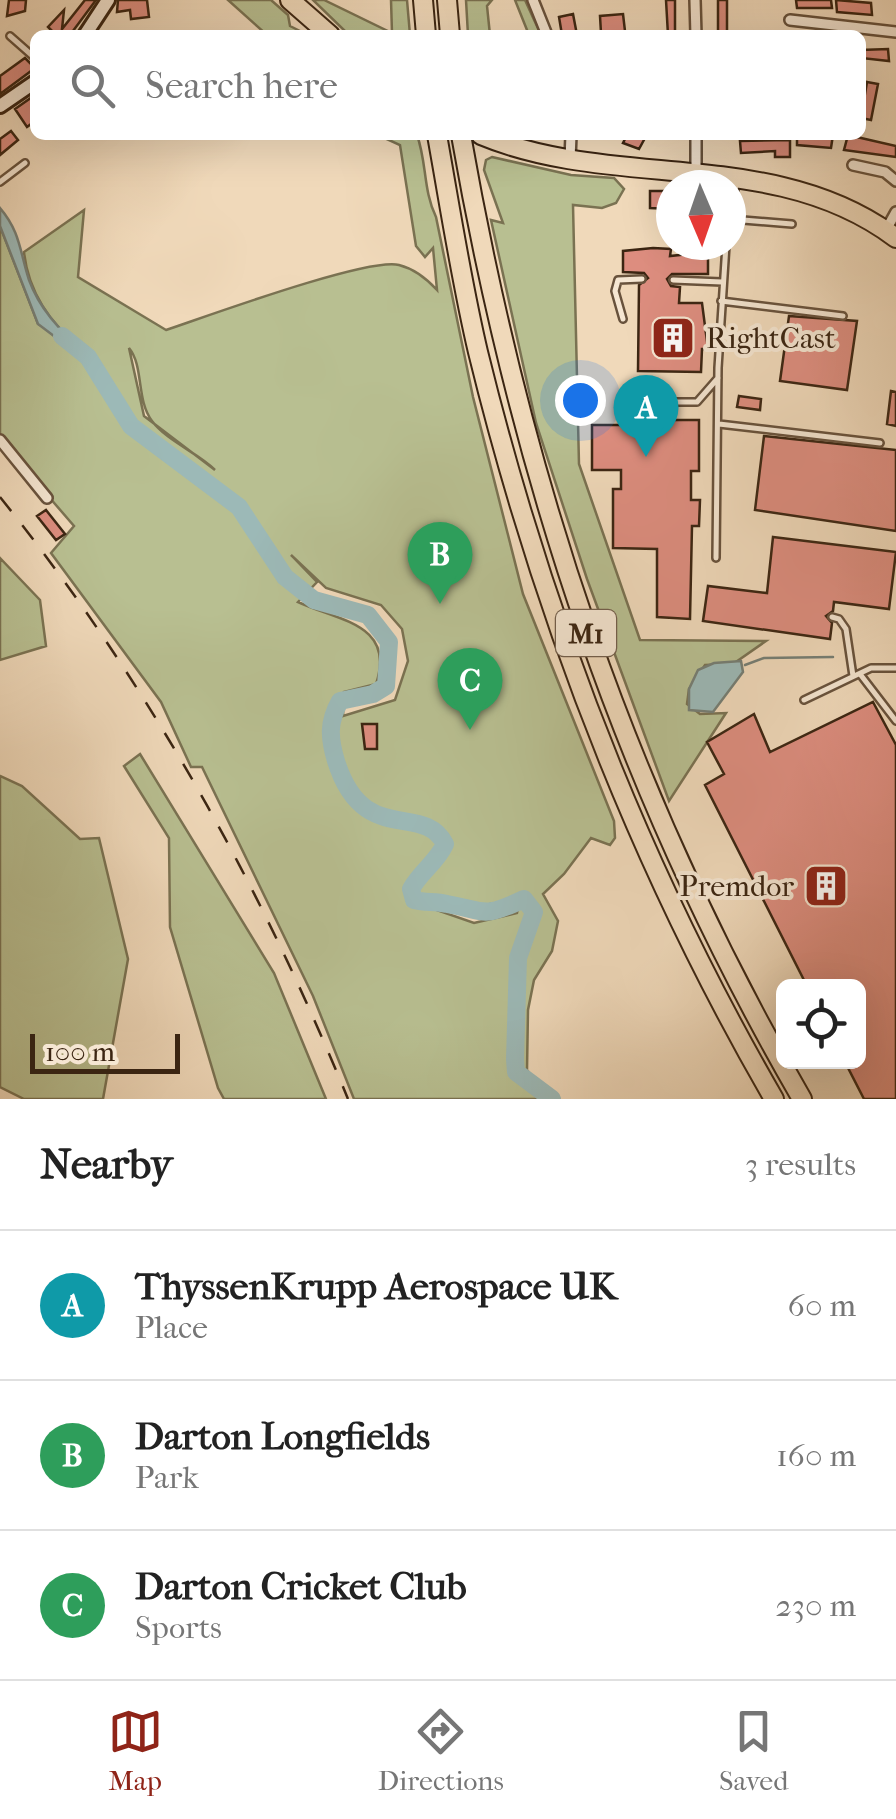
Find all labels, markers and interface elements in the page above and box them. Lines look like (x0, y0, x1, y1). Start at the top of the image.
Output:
search box (30, 30, 866, 140)
icon: search (65, 58, 120, 113)
text: Search here (145, 63, 338, 108)
north arrow (656, 170, 746, 260)
building icon: RightCast (650, 315, 696, 361)
place label: RightCast (706, 321, 836, 356)
pin: A (614, 374, 678, 457)
your location (555, 375, 606, 426)
pin: B (408, 522, 472, 604)
road number: M1 (556, 610, 616, 656)
pin: C (438, 648, 502, 730)
building icon: Premdor (803, 863, 849, 909)
place label: Premdor (680, 869, 794, 904)
map controls (776, 979, 866, 1069)
button: locate (776, 979, 866, 1069)
scale bar (30, 1029, 180, 1074)
text: 100 m (45, 1035, 115, 1068)
text: Nearby (40, 1140, 172, 1189)
text: 3 results (745, 1146, 856, 1183)
text: ThyssenKrupp Aerospace UK (135, 1264, 617, 1309)
text: A (62, 1287, 83, 1324)
text: 60 m (788, 1287, 856, 1324)
text: Place (135, 1309, 208, 1346)
text: Darton Longfields (135, 1414, 430, 1459)
text: B (62, 1437, 83, 1474)
text: 160 m (776, 1437, 856, 1474)
text: Park (135, 1459, 199, 1496)
text: Darton Cricket Club (135, 1564, 467, 1609)
text: C (62, 1587, 83, 1624)
text: 230 m (775, 1587, 856, 1624)
text: Sports (135, 1609, 222, 1646)
tab: Map (108, 1704, 163, 1797)
tab: Directions (378, 1704, 504, 1797)
tab: Saved (719, 1704, 788, 1797)

